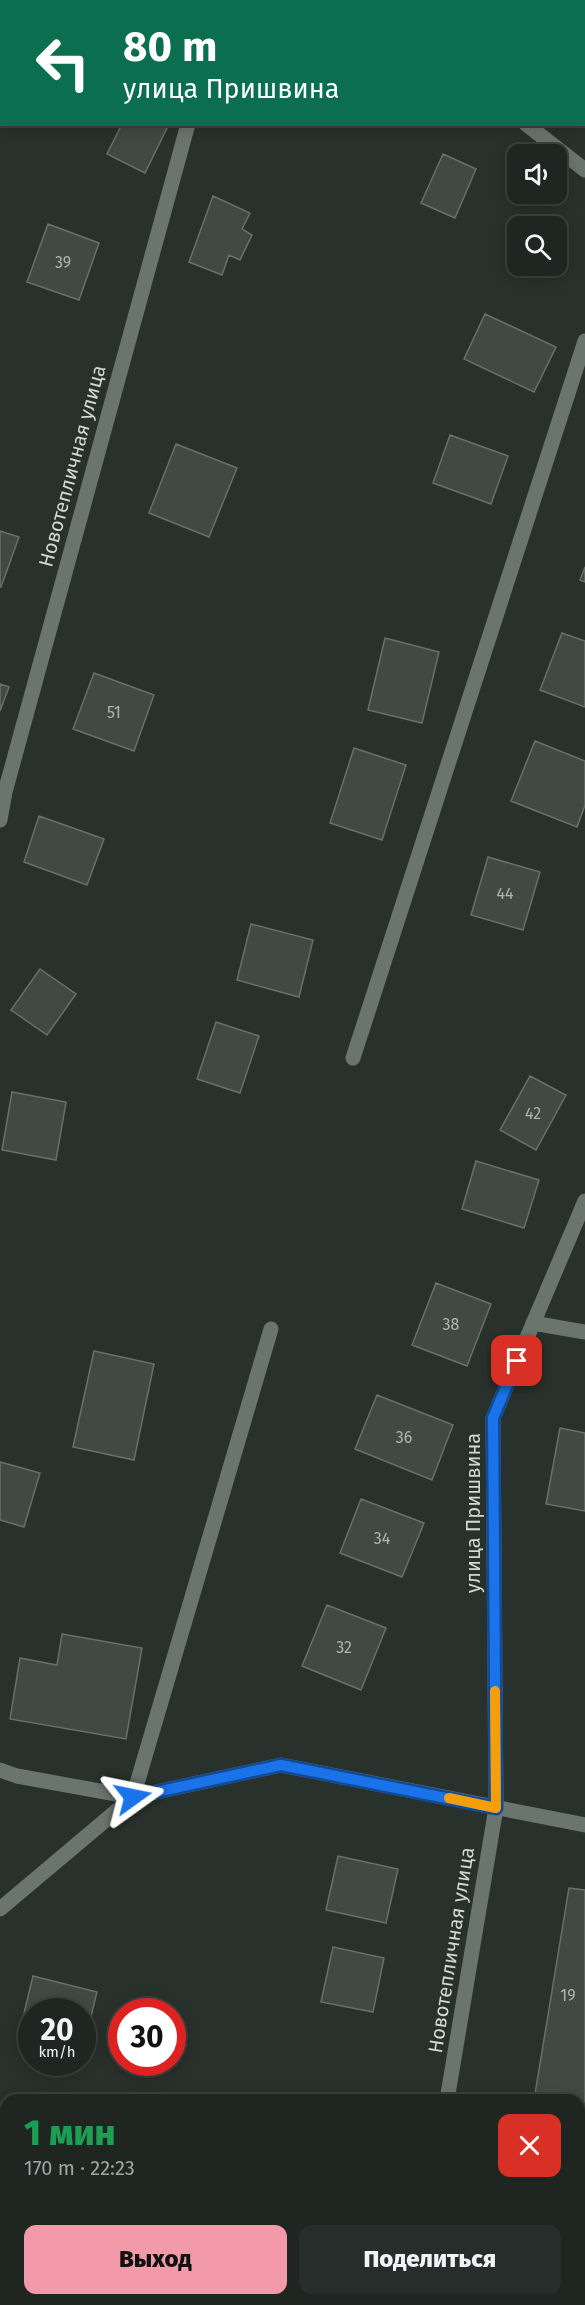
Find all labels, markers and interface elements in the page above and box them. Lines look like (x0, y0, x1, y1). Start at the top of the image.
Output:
text: 80 m (123, 22, 217, 72)
icon: left (24, 24, 102, 102)
text: улица Пришвина (123, 73, 339, 105)
map controls (507, 144, 567, 276)
button: sound (507, 144, 567, 204)
button: search (507, 216, 567, 276)
house number: 39 (55, 253, 71, 272)
street label: Новотепличная улица (33, 362, 111, 570)
house number: 51 (107, 703, 121, 722)
house number: 44 (496, 884, 514, 903)
house number: 42 (525, 1104, 541, 1123)
house number: 38 (443, 1315, 460, 1334)
pin (491, 1335, 542, 1386)
icon: arrive (500, 1344, 533, 1377)
house number: 36 (396, 1428, 412, 1447)
street label: улица Пришвина (461, 1433, 485, 1593)
house number: 34 (374, 1529, 391, 1548)
house number: 32 (336, 1638, 352, 1657)
position arrow (101, 1765, 165, 1829)
street label: Новотепличная улица (423, 1845, 479, 2055)
house number: 19 (560, 1986, 576, 2005)
speed limit sign: 30 (108, 1998, 186, 2076)
text: 20 (40, 2012, 74, 2048)
text: km/h (38, 2043, 76, 2061)
text: 1 мин (24, 2111, 116, 2155)
button: close (498, 2114, 561, 2177)
text: 170 m · 22:23 (24, 2156, 135, 2180)
button: Выход (24, 2225, 287, 2294)
button: Поделиться (299, 2225, 561, 2294)

